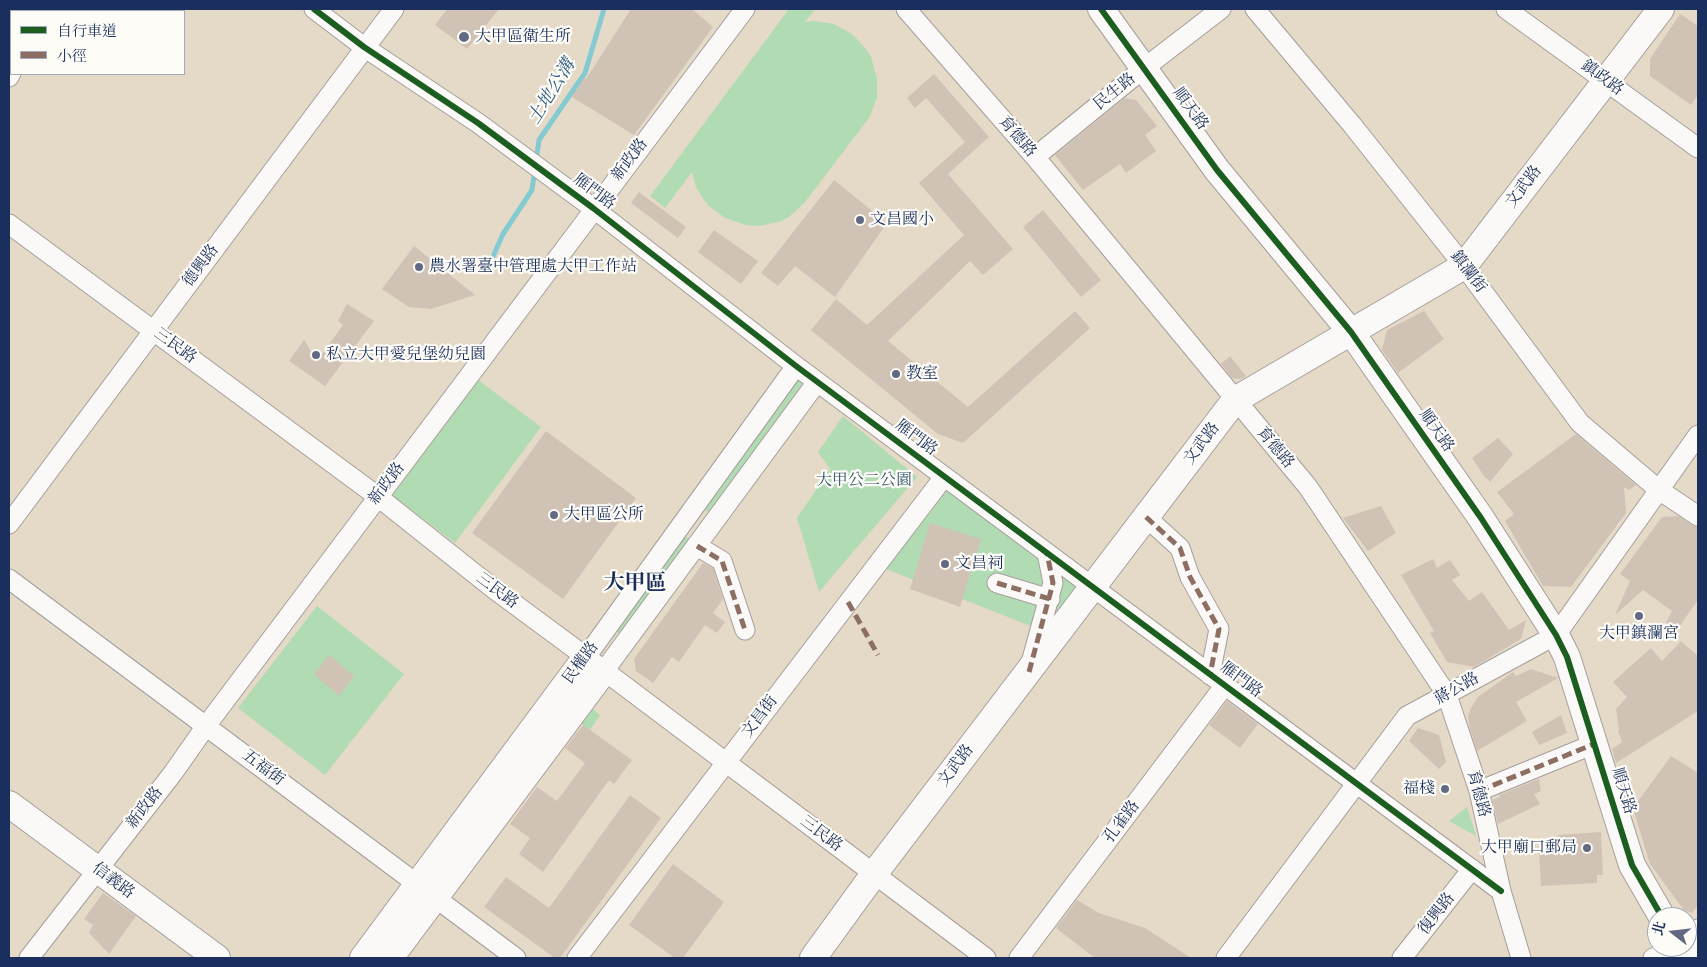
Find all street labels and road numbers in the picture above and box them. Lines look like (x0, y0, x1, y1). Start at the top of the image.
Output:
street label: 鎮政路 (1577, 56, 1627, 100)
street label: 民生路 (1090, 69, 1140, 115)
street label: 順天路 (1168, 84, 1212, 134)
street label: 育德路 (994, 113, 1040, 161)
street label: 新政路 (608, 135, 652, 185)
street label: 文武路 (1502, 162, 1546, 212)
street label: 雁門路 (569, 170, 619, 214)
street label: 德興路 (179, 241, 223, 291)
street label: 鎮瀾街 (1446, 247, 1490, 297)
street label: 三民路 (150, 324, 200, 368)
street label: 順天路 (1414, 406, 1458, 456)
street label: 雁門路 (891, 416, 941, 460)
street label: 文武路 (1180, 419, 1224, 469)
street label: 育德路 (1252, 423, 1298, 473)
street label: 新政路 (365, 459, 409, 509)
street label: 三民路 (472, 569, 522, 613)
street label: 民權路 (559, 638, 603, 688)
street label: 雁門路 (1216, 658, 1266, 702)
street label: 蔣公路 (1431, 669, 1483, 709)
street label: 文昌街 (738, 692, 782, 742)
street label: 文武路 (934, 741, 978, 791)
street label: 五福街 (238, 746, 288, 790)
street label: 順天路 (1607, 765, 1639, 817)
street label: 育德路 (1463, 768, 1493, 820)
street label: 新政路 (123, 783, 167, 833)
street label: 孔雀路 (1100, 797, 1144, 847)
street label: 三民路 (796, 812, 846, 856)
street label: 信義路 (88, 859, 138, 903)
street label: 復興路 (1415, 889, 1459, 939)

